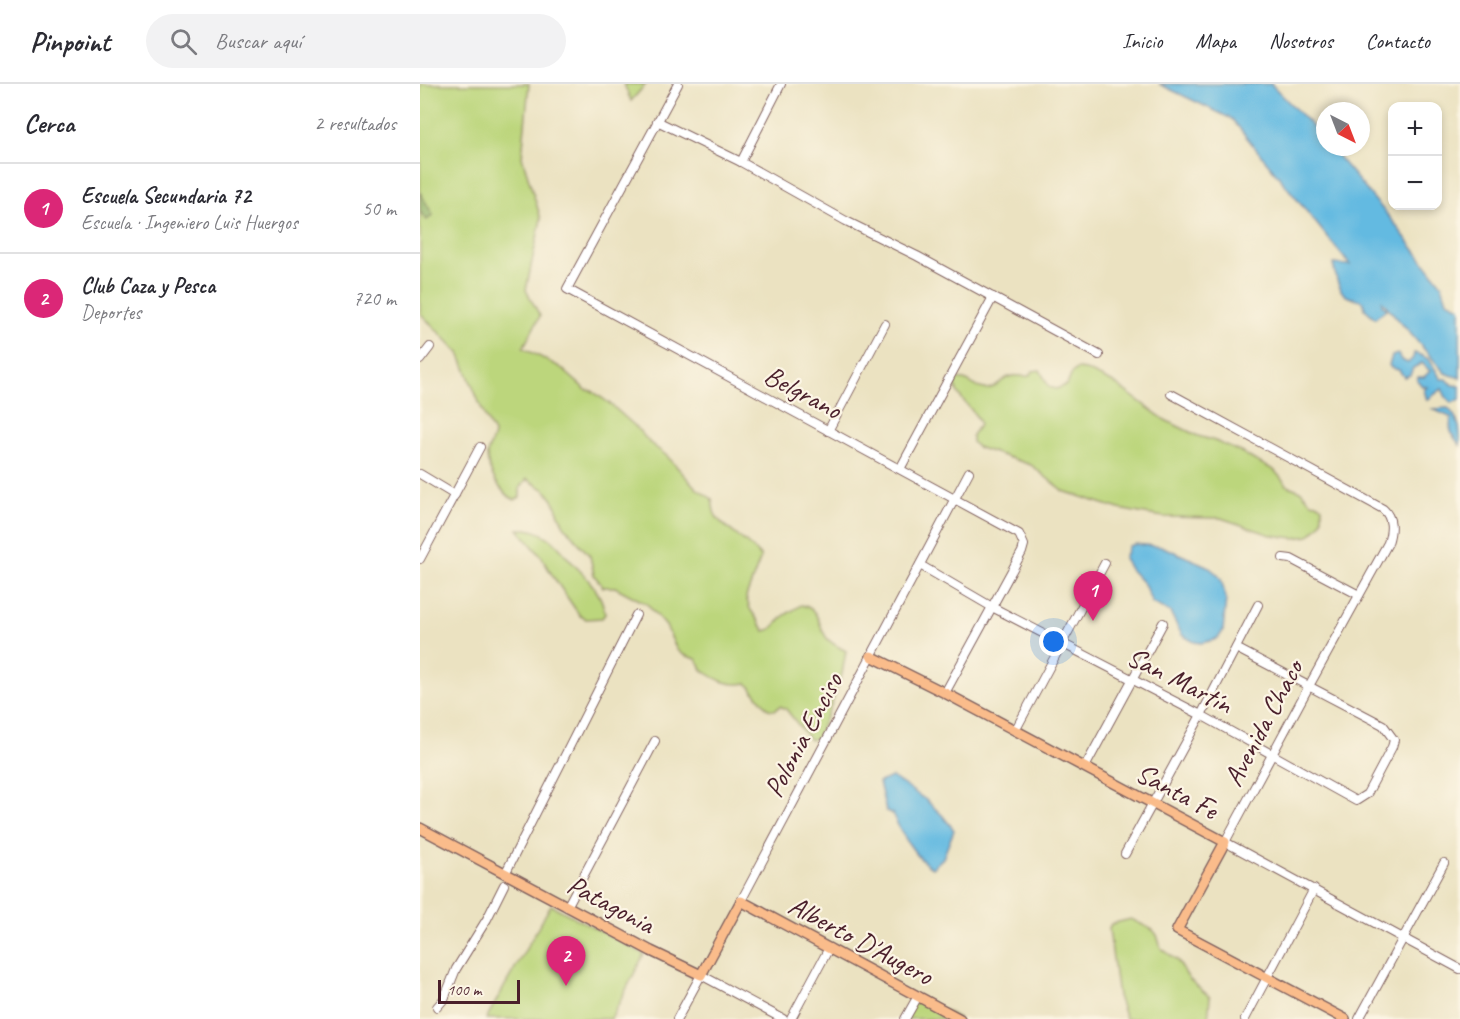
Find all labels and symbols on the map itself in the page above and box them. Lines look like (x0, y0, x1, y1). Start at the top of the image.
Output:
north arrow (1316, 102, 1370, 156)
street label: Belgrano (758, 357, 849, 428)
pin: 1 (1074, 572, 1112, 621)
your location (1039, 627, 1068, 656)
street label: San Martín (1121, 639, 1240, 722)
street label: Avenida Chaco (1215, 651, 1312, 792)
street label: Polonia Enciso (756, 665, 851, 803)
street label: Santa Fe (1130, 755, 1226, 828)
street label: Patagonia (562, 867, 662, 942)
street label: Alberto D'Augero (783, 887, 941, 994)
pin: 2 (546, 936, 586, 986)
scale bar (438, 977, 520, 1004)

